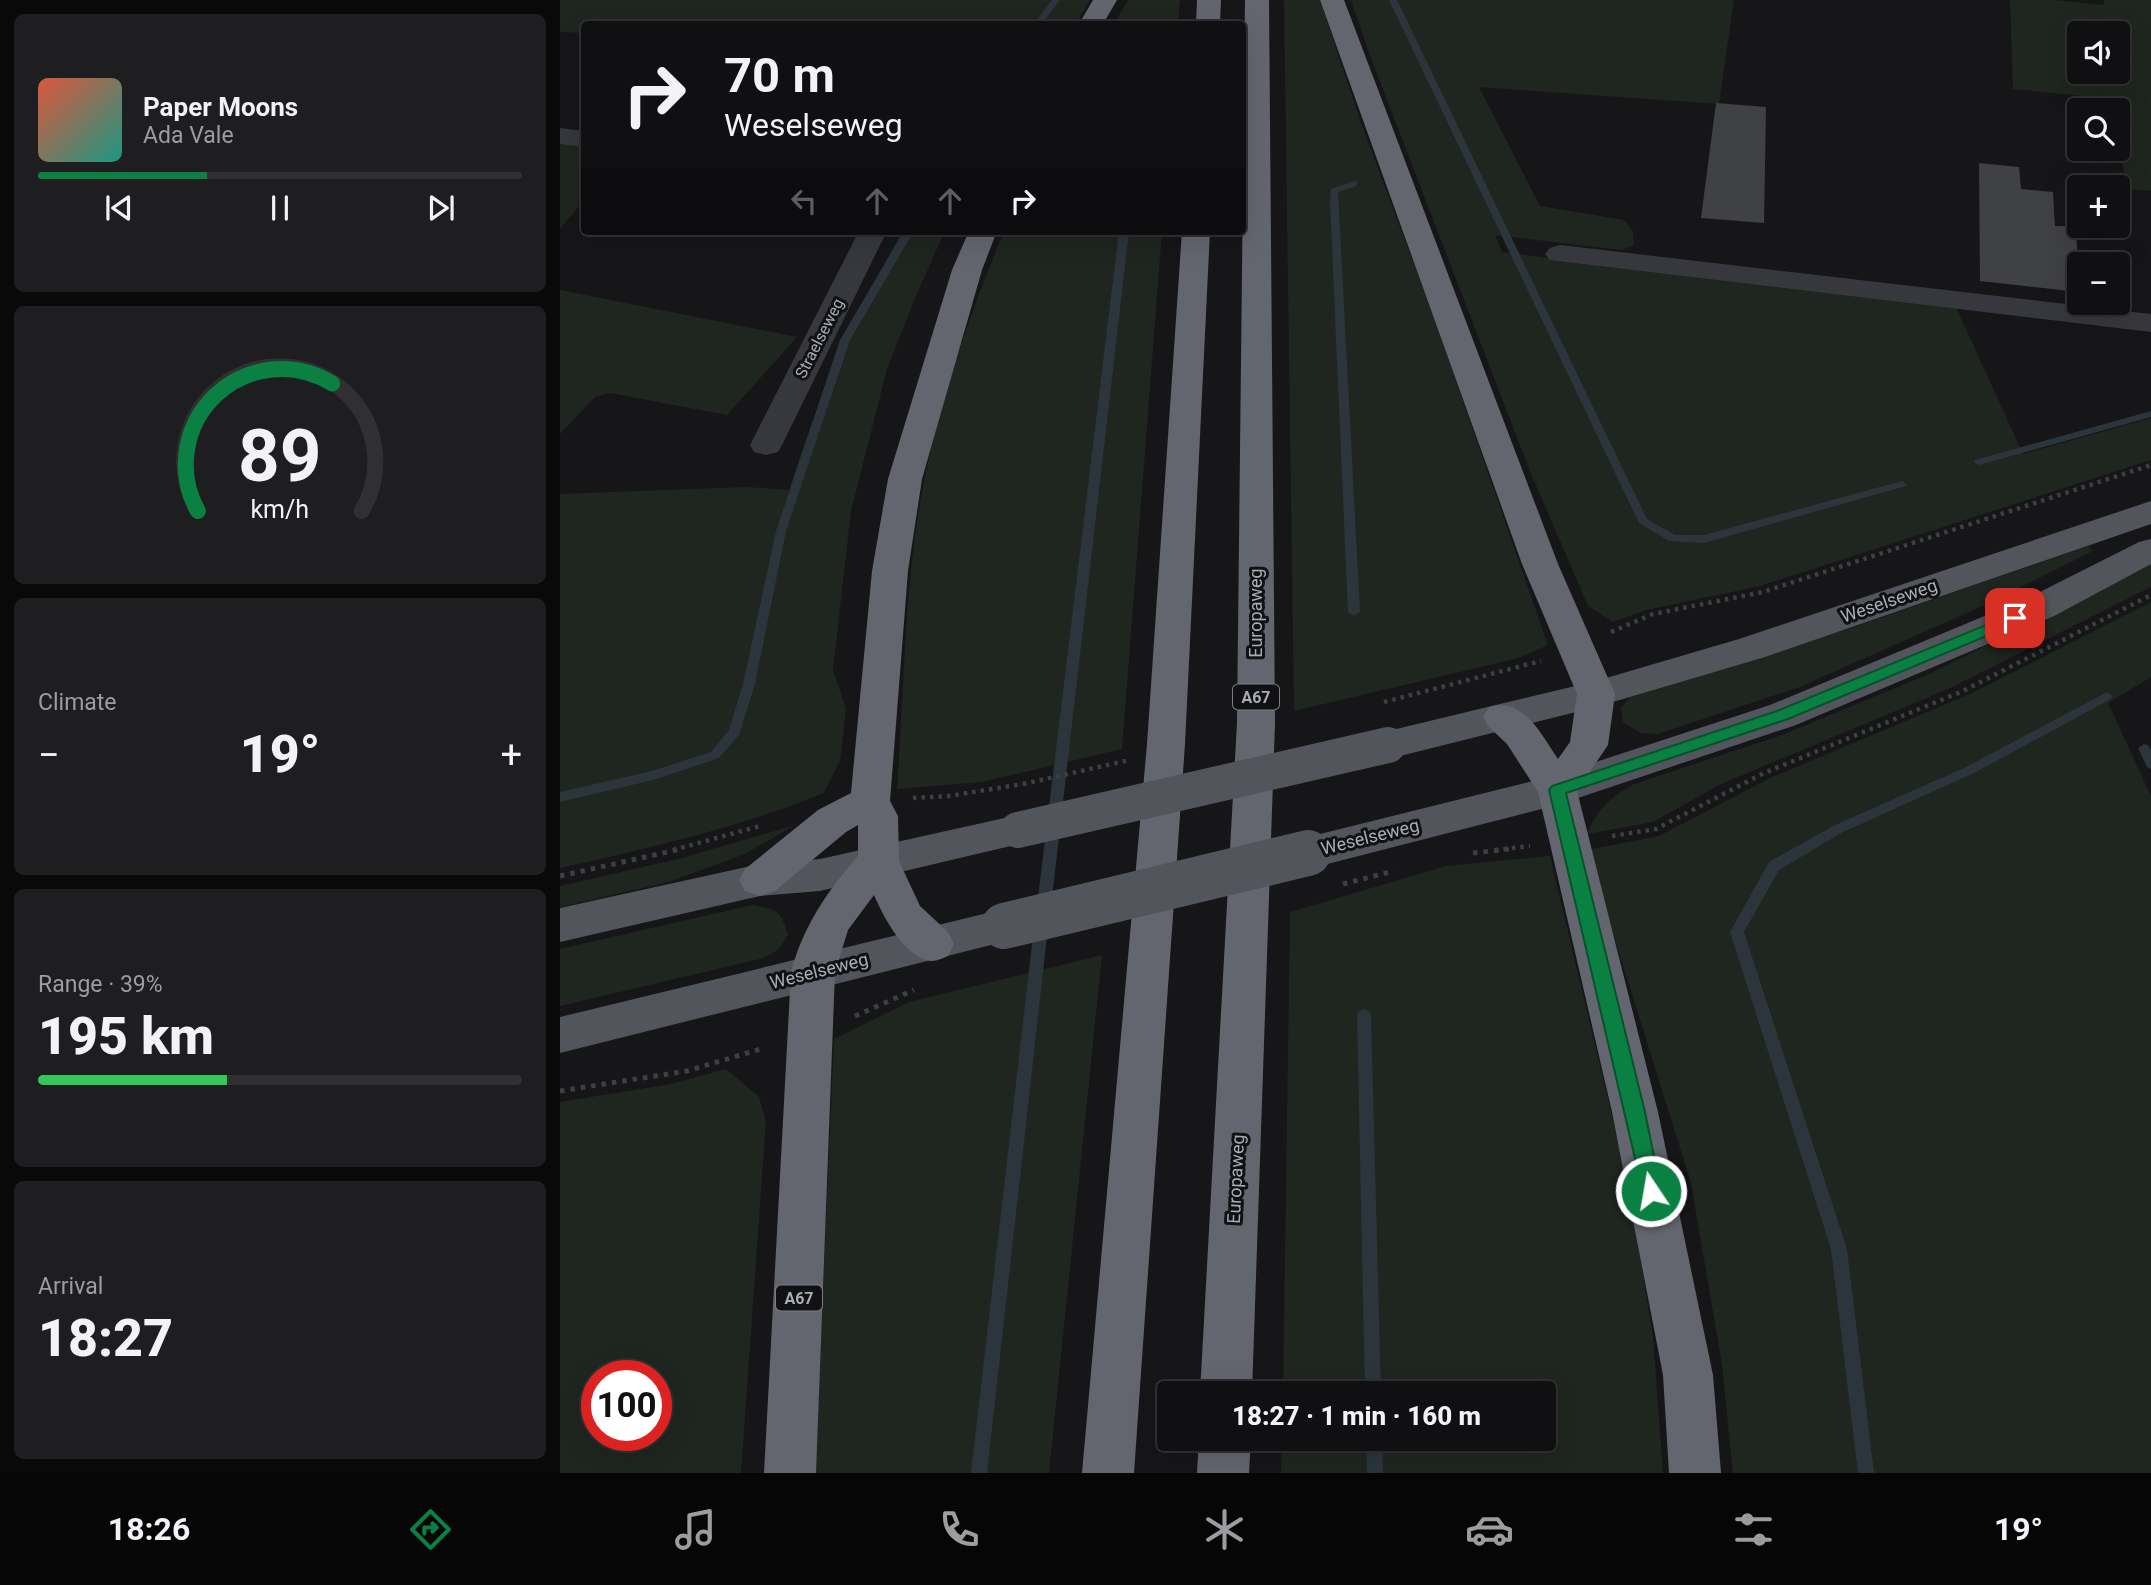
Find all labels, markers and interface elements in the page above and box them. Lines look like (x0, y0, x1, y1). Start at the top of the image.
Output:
map controls (2067, 21, 2130, 315)
button: sound (2067, 21, 2130, 84)
text: 70 m (724, 47, 835, 104)
icon: right (609, 49, 700, 140)
text: Paper Moons (143, 92, 298, 122)
button: search (2067, 98, 2130, 161)
text: Weselseweg (724, 106, 903, 144)
text: Ada Vale (143, 122, 234, 149)
button: + (2067, 175, 2130, 238)
icon: left (785, 182, 823, 220)
icon: ahead (858, 182, 896, 220)
icon: ahead (931, 182, 969, 220)
icon: right (1004, 182, 1042, 220)
icon: previous (100, 189, 138, 227)
icon: pause (261, 189, 299, 227)
icon: next (422, 189, 460, 227)
button: − (2067, 252, 2130, 315)
street label: Straelseweg (791, 295, 848, 381)
text: 89 (238, 413, 322, 499)
text: km/h (251, 494, 309, 523)
street label: Europaweg (1245, 568, 1266, 658)
street label: Weselseweg (1838, 574, 1940, 627)
pin (1985, 588, 2045, 648)
icon: arrive (1996, 599, 2034, 637)
road number: A67 (1233, 684, 1279, 710)
text: Climate (38, 689, 117, 716)
text: 19° (240, 724, 320, 785)
text: − (38, 733, 60, 777)
text: + (500, 733, 522, 777)
street label: Weselseweg (1319, 814, 1421, 859)
street label: Weselseweg (768, 948, 870, 993)
text: Range · 39% (38, 971, 163, 998)
text: 195 km (38, 1006, 214, 1067)
street label: Europaweg (1223, 1134, 1248, 1224)
position arrow (1614, 1154, 1688, 1228)
text: Arrival (38, 1273, 103, 1300)
road number: A67 (776, 1286, 822, 1310)
text: 18:27 (38, 1308, 173, 1369)
speed limit sign: 100 (581, 1360, 672, 1451)
text: 18:27 · 1 min · 160 m (1232, 1401, 1481, 1431)
icon: directions (406, 1505, 455, 1554)
icon: music (671, 1505, 720, 1554)
icon: phone (935, 1505, 984, 1554)
icon: climate (1200, 1505, 1249, 1554)
icon: car (1465, 1505, 1514, 1554)
icon: filters (1729, 1505, 1778, 1554)
text: 18:26 (108, 1510, 190, 1548)
text: 19° (1994, 1510, 2043, 1548)

